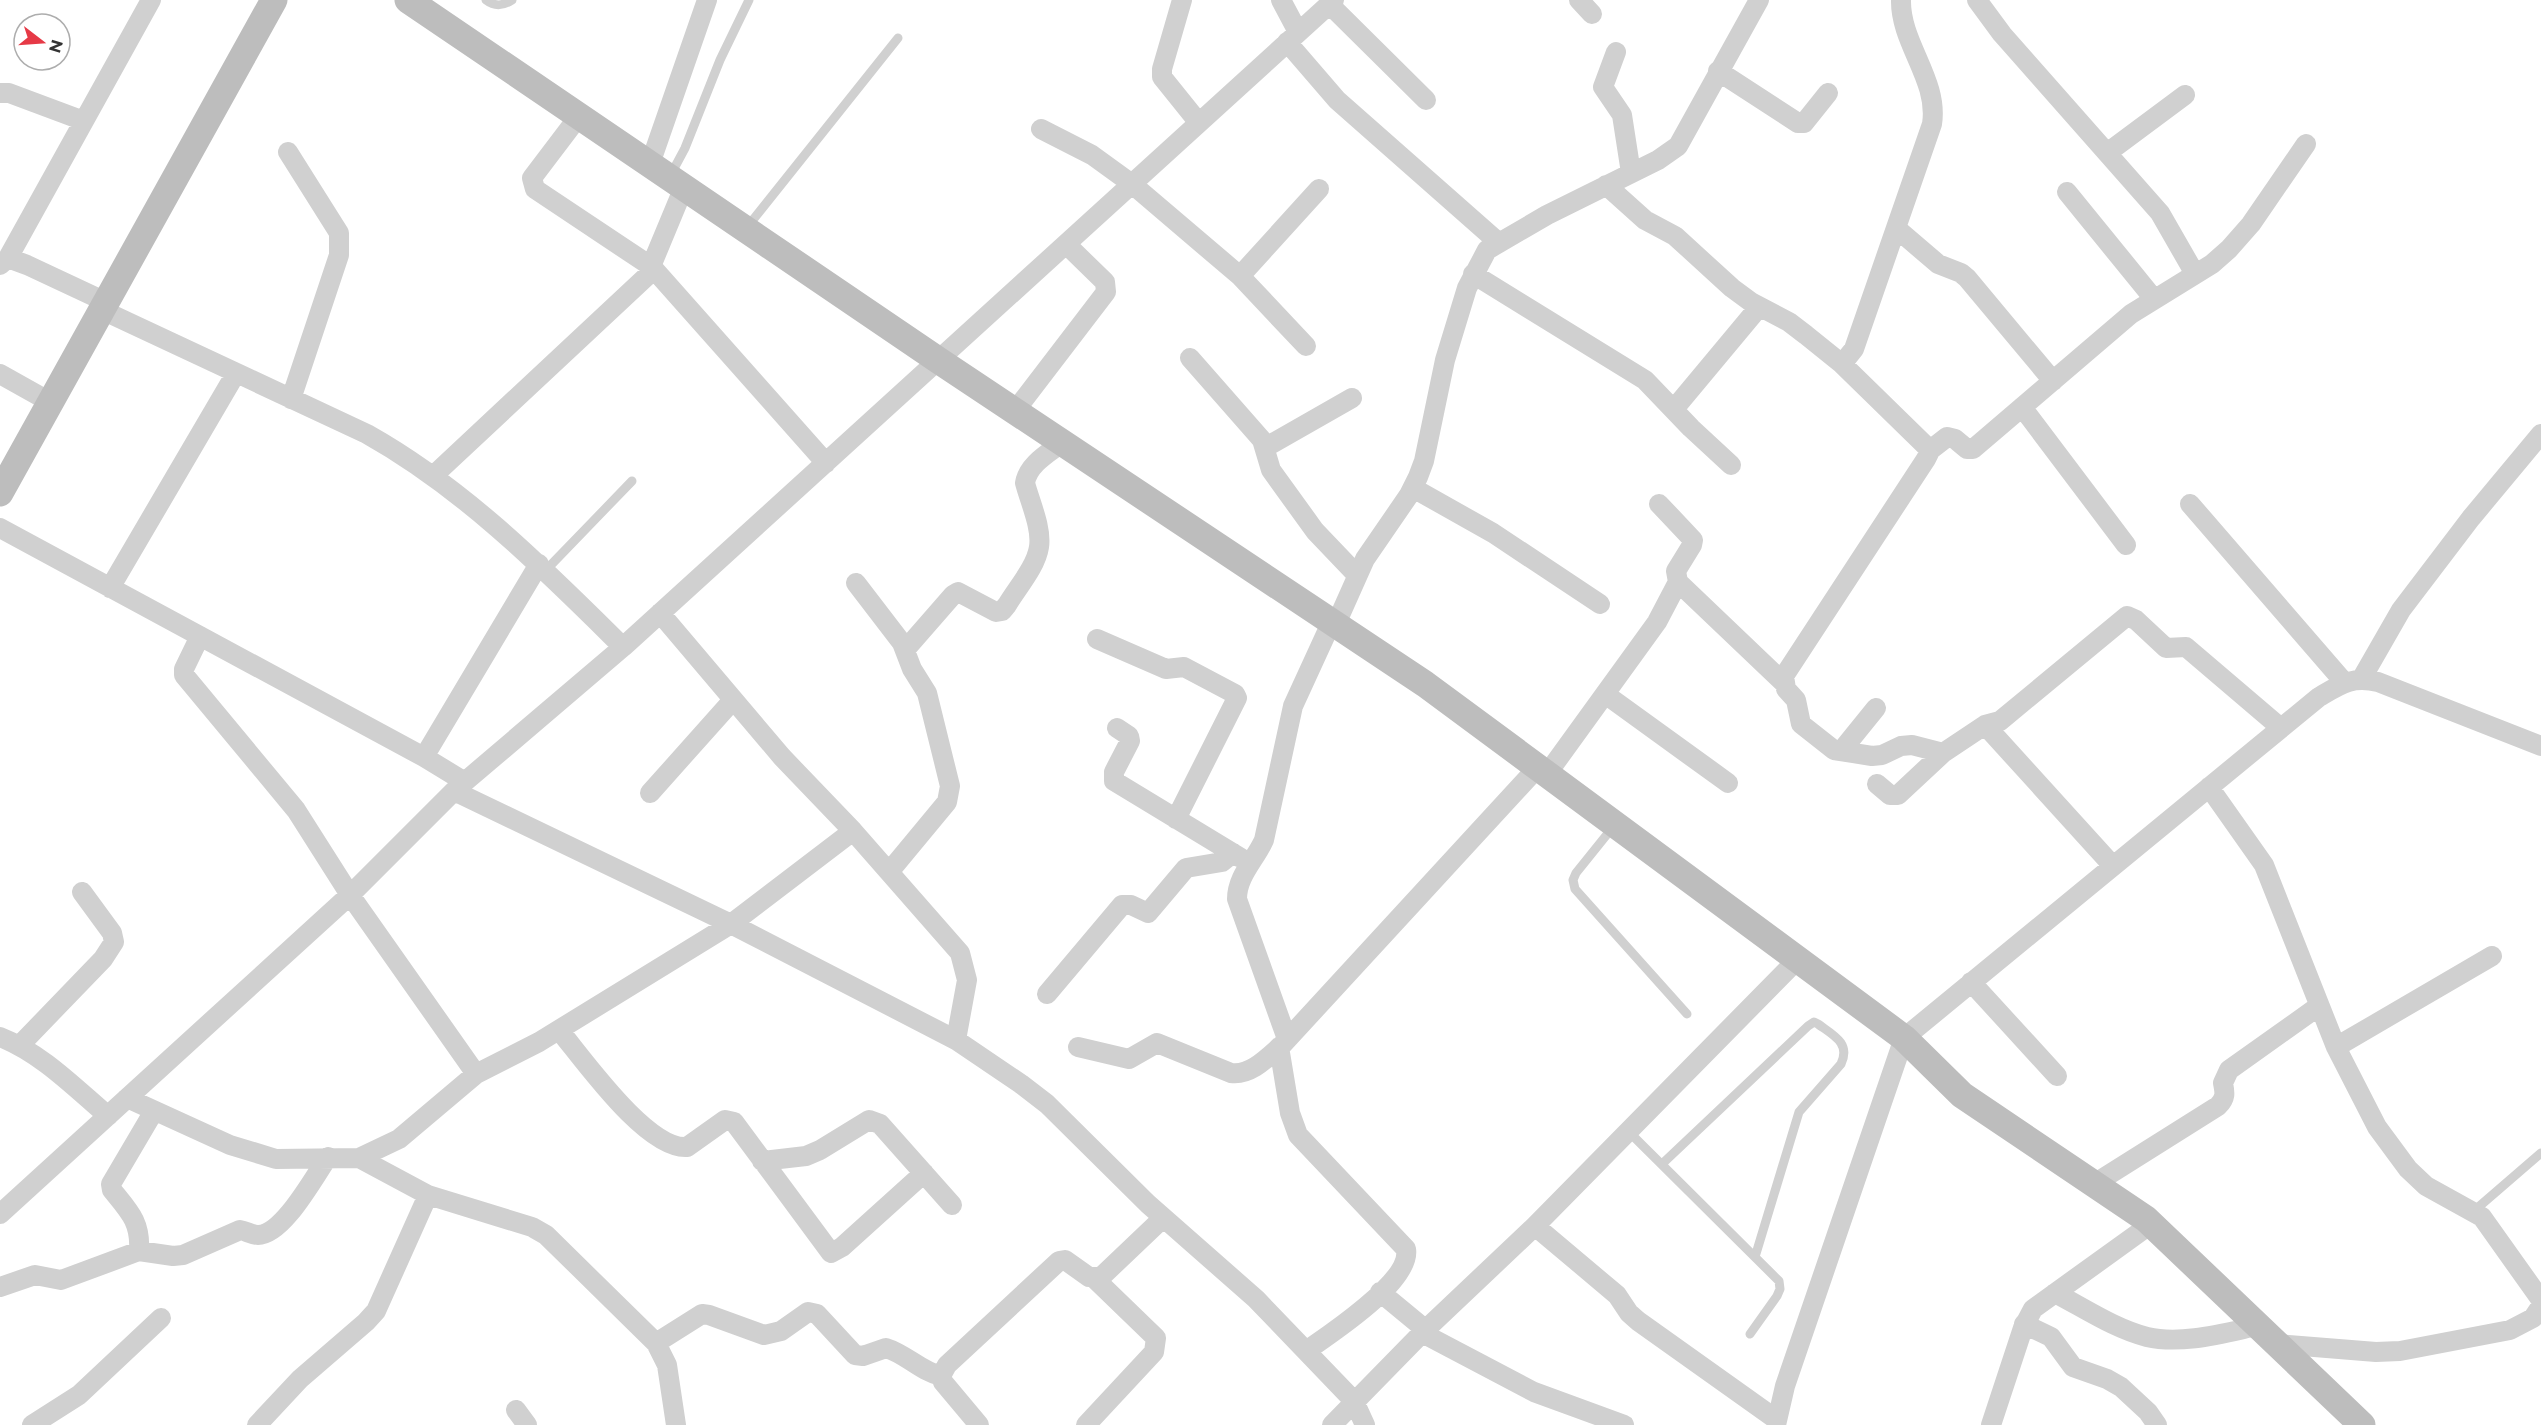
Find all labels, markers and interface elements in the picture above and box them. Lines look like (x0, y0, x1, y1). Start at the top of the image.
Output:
north arrow (12, 12, 72, 72)
text: N (45, 37, 67, 55)

